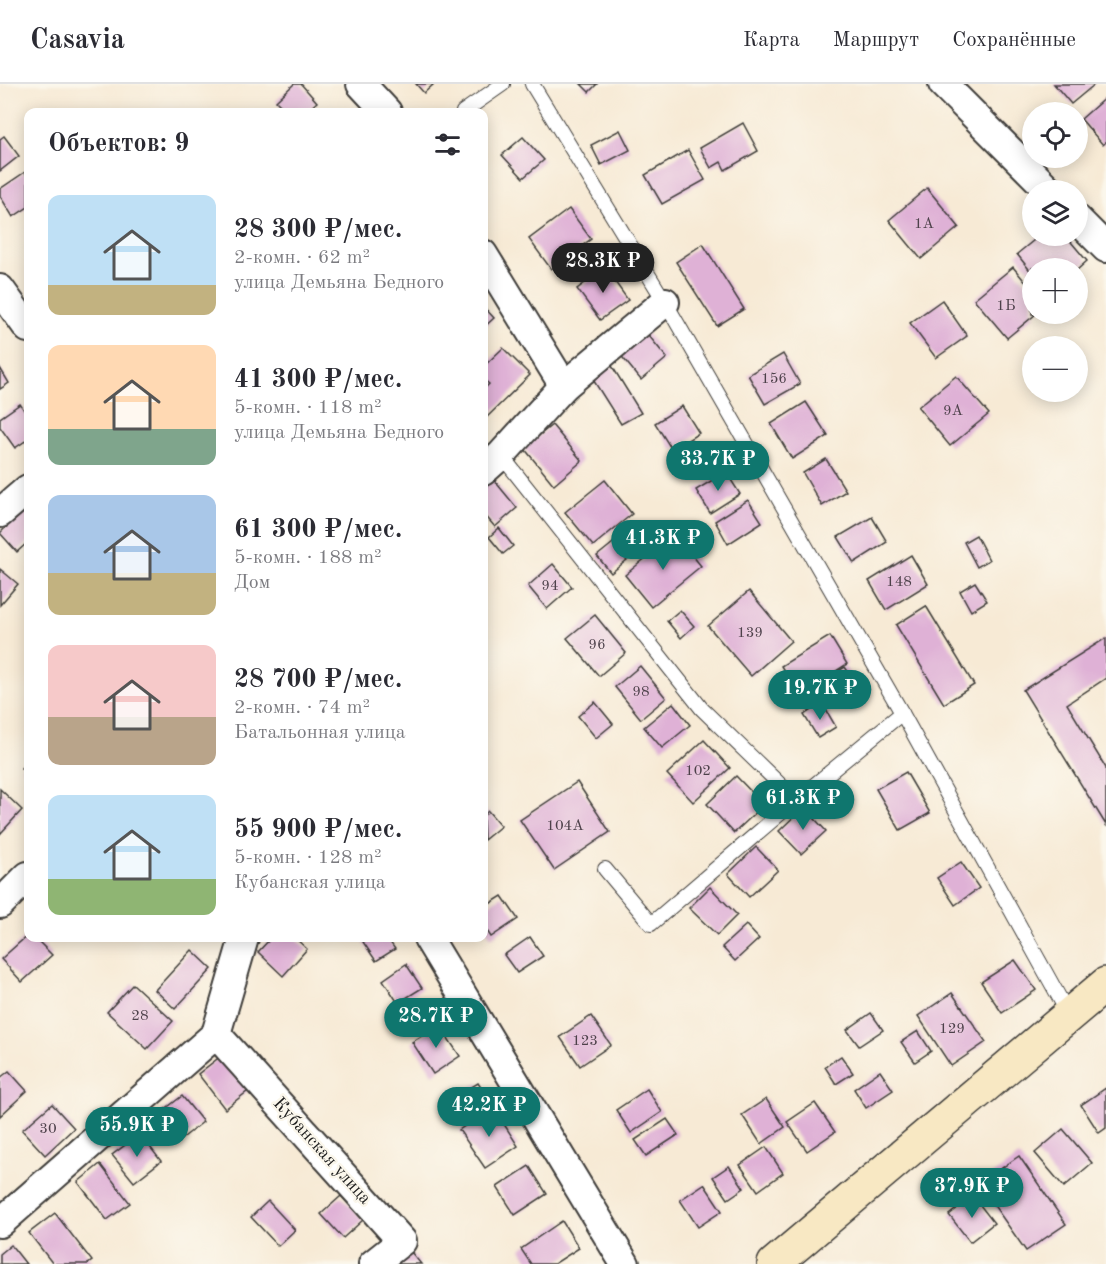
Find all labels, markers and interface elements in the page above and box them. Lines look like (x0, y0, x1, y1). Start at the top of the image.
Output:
text: Casavia (30, 27, 125, 55)
text: Карта (743, 30, 800, 51)
text: Маршрут (833, 30, 919, 51)
text: Сохранённые (952, 30, 1076, 51)
map controls (1022, 102, 1088, 402)
button: locate (1022, 102, 1088, 168)
icon: filters (431, 128, 464, 161)
text: Объектов: 9 (48, 131, 189, 157)
button: layers (1022, 180, 1088, 246)
text: 28 300 ₽/мес. (234, 217, 402, 243)
house number: 1А (914, 217, 935, 232)
icon: home (96, 219, 168, 291)
pin: 28.3K ₽ (548, 243, 658, 294)
text: 2-комн. · 62 m² (234, 248, 370, 268)
text: 28.3K ₽ (565, 252, 641, 272)
button: + (1022, 258, 1088, 324)
text: улица Демьяна Бедного (234, 273, 444, 293)
house number: 1Б (996, 299, 1016, 314)
button: − (1022, 336, 1088, 402)
text: 41 300 ₽/мес. (234, 367, 402, 393)
icon: home (96, 369, 168, 441)
house number: 156 (761, 372, 787, 387)
text: 5-комн. · 118 m² (234, 398, 382, 418)
house number: 9А (943, 404, 964, 419)
text: улица Демьяна Бедного (234, 423, 444, 443)
pin: 33.7K ₽ (663, 441, 773, 492)
text: 33.7K ₽ (680, 450, 756, 470)
text: 61 300 ₽/мес. (234, 517, 402, 543)
icon: home (96, 519, 168, 591)
pin: 41.3K ₽ (608, 520, 718, 571)
text: 41.3K ₽ (625, 529, 701, 549)
text: 5-комн. · 188 m² (234, 548, 382, 568)
text: Дом (234, 573, 270, 593)
house number: 148 (886, 575, 912, 590)
house number: 94 (541, 579, 559, 594)
house number: 139 (737, 626, 763, 641)
house number: 96 (588, 638, 606, 653)
text: 28 700 ₽/мес. (234, 667, 402, 693)
icon: home (96, 669, 168, 741)
pin: 19.7K ₽ (765, 670, 875, 721)
text: 19.7K ₽ (782, 679, 858, 699)
house number: 98 (632, 685, 650, 700)
text: 2-комн. · 74 m² (234, 698, 370, 718)
text: Батальонная улица (234, 723, 406, 743)
house number: 102 (685, 764, 711, 779)
pin: 61.3K ₽ (748, 780, 858, 831)
text: 61.3K ₽ (765, 789, 841, 809)
text: 55 900 ₽/мес. (234, 817, 402, 843)
icon: home (96, 819, 168, 891)
house number: 104А (546, 819, 584, 834)
text: 5-комн. · 128 m² (234, 848, 382, 868)
text: Кубанская улица (234, 873, 386, 893)
pin: 28.7K ₽ (381, 998, 491, 1049)
text: 28.7K ₽ (398, 1007, 474, 1027)
house number: 28 (131, 1009, 149, 1024)
house number: 129 (939, 1022, 965, 1037)
house number: 123 (572, 1034, 598, 1049)
pin: 42.2K ₽ (434, 1087, 544, 1138)
street label: Кубанская улица (270, 1094, 374, 1208)
text: 42.2K ₽ (451, 1096, 527, 1116)
pin: 55.9K ₽ (82, 1107, 192, 1158)
text: 55.9K ₽ (99, 1116, 175, 1136)
house number: 30 (39, 1122, 57, 1137)
pin: 37.9K ₽ (917, 1168, 1027, 1219)
text: 37.9K ₽ (934, 1177, 1010, 1197)

